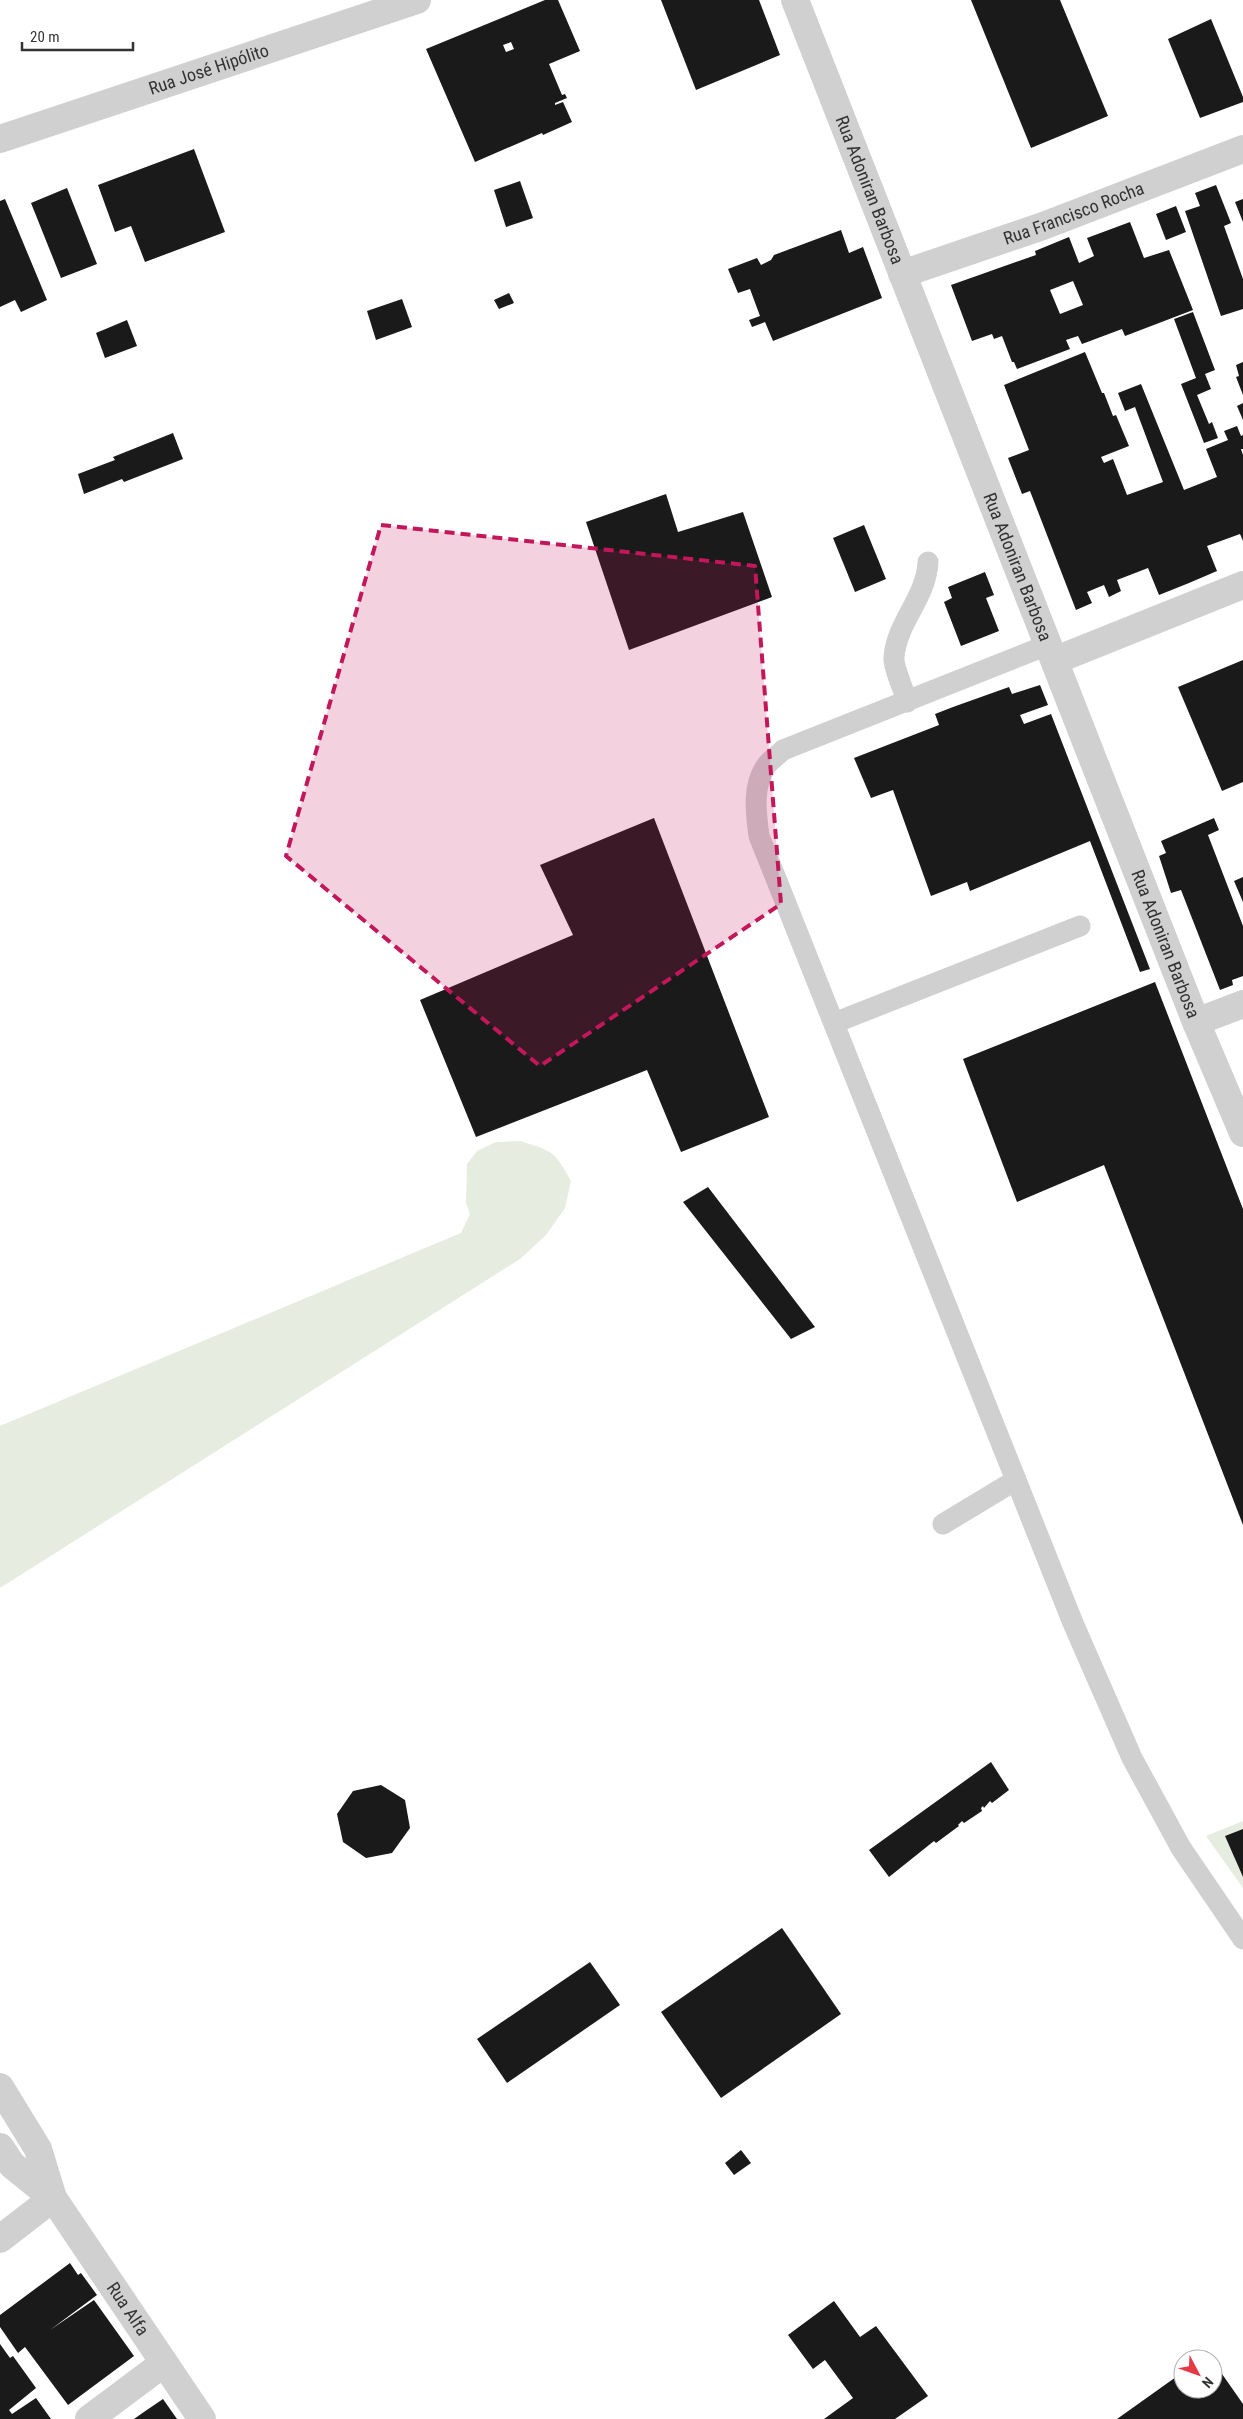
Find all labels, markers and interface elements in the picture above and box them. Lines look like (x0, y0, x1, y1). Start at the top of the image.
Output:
scale bar (22, 20, 134, 52)
text: 20 m (30, 28, 60, 46)
street label: Rua José Hipólito (146, 39, 271, 99)
street label: Rua Adoniran Barbosa (831, 113, 909, 267)
street label: Rua Francisco Rocha (1000, 177, 1147, 249)
street label: Rua Adoniran Barbosa (979, 490, 1056, 644)
street label: Rua Adoniran Barbosa (1127, 867, 1204, 1021)
street label: Rua Alfa (103, 2278, 154, 2339)
north arrow (1173, 2349, 1223, 2399)
text: N (1199, 2374, 1217, 2391)

